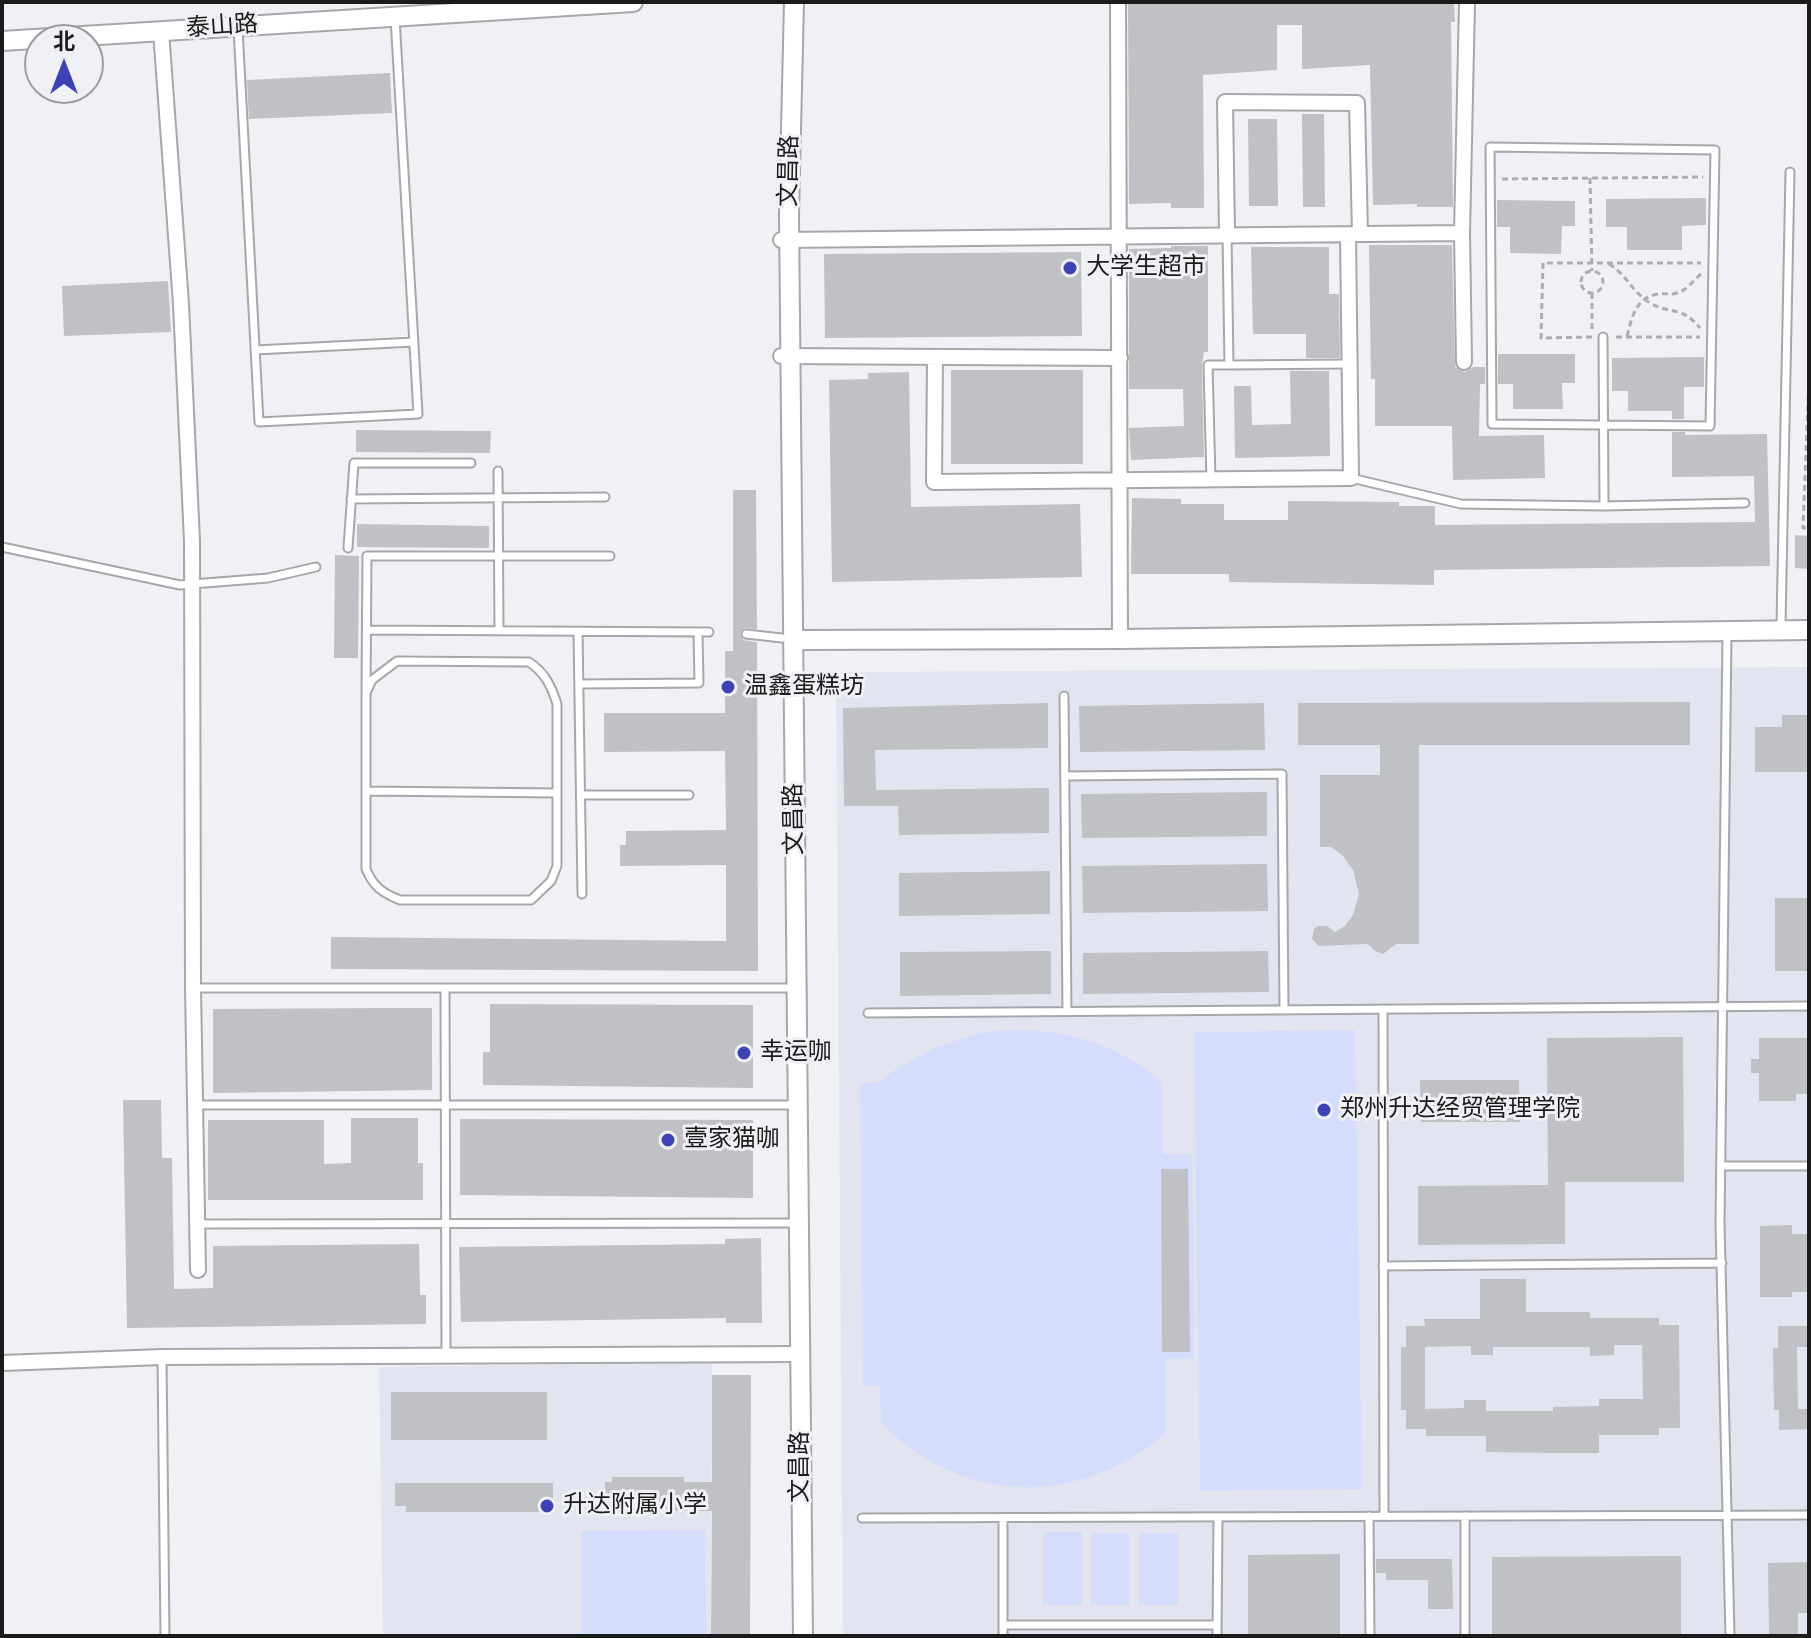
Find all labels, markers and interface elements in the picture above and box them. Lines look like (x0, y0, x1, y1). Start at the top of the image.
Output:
street label: 泰山路 (185, 10, 259, 44)
north arrow (24, 24, 104, 104)
text: 北 (53, 29, 75, 54)
street label: 文昌路 (775, 135, 805, 207)
place label: 大学生超市 (1086, 254, 1206, 282)
marker: 大学生超市 (1061, 259, 1079, 277)
place label: 温鑫蛋糕坊 (744, 673, 864, 701)
marker: 温鑫蛋糕坊 (719, 678, 737, 696)
street label: 文昌路 (780, 783, 810, 855)
place label: 幸运咖 (760, 1039, 832, 1067)
marker: 幸运咖 (735, 1044, 753, 1062)
place label: 郑州升达经贸管理学院 (1340, 1096, 1580, 1124)
marker: 郑州升达经贸管理学院 (1315, 1101, 1333, 1119)
place label: 壹家猫咖 (684, 1126, 780, 1154)
marker: 壹家猫咖 (659, 1131, 677, 1149)
street label: 文昌路 (787, 1431, 815, 1503)
place label: 升达附属小学 (563, 1492, 707, 1520)
marker: 升达附属小学 (538, 1497, 556, 1515)

